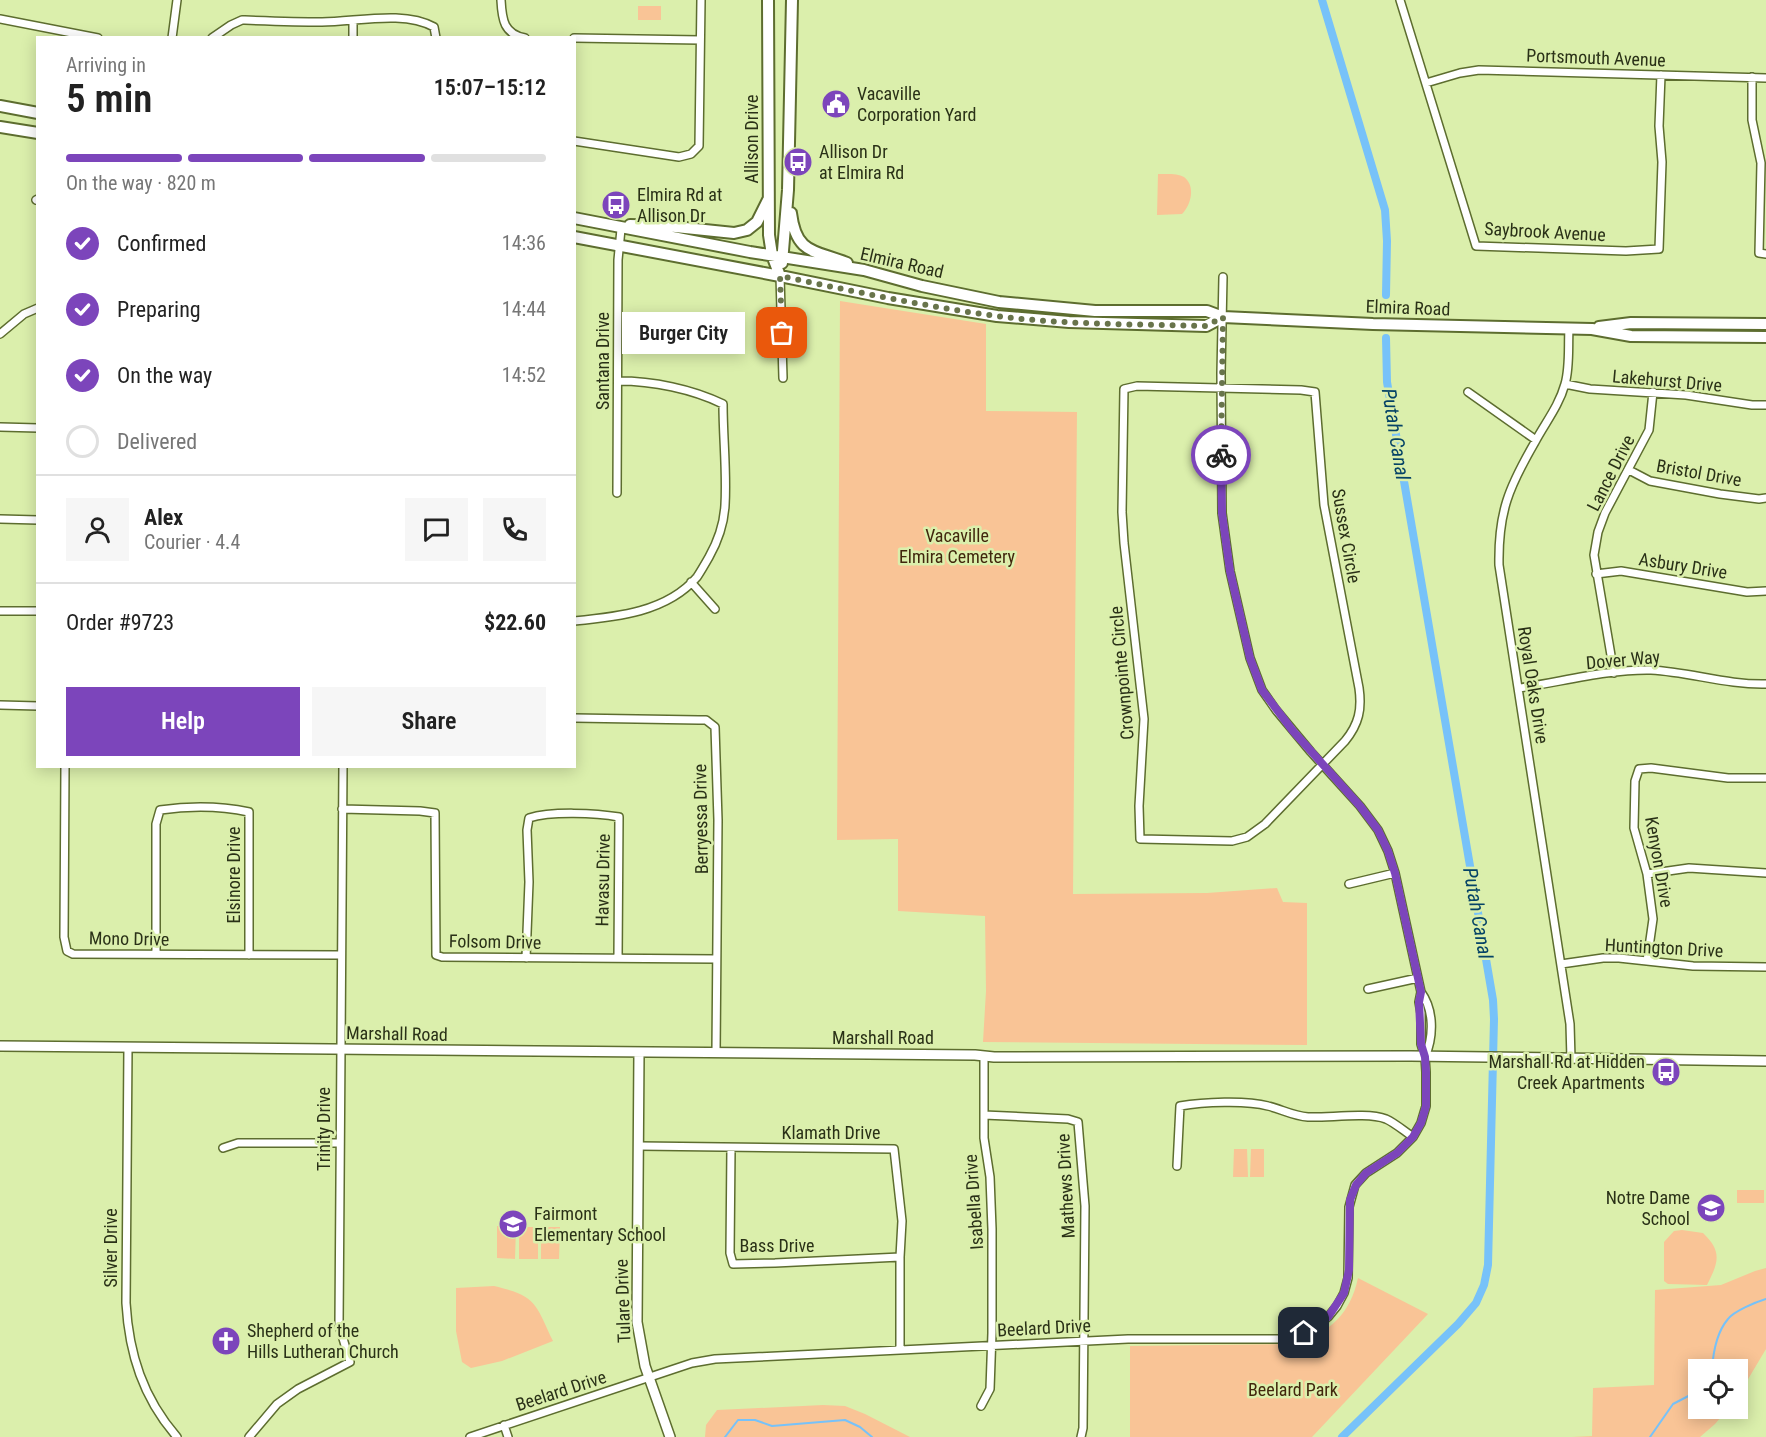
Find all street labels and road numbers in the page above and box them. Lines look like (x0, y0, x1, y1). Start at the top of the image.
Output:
street label: Portsmouth Avenue (1526, 45, 1666, 70)
street label: Allison Drive (741, 95, 762, 183)
street label: Saybrook Avenue (1484, 218, 1606, 245)
street label: Elmira Road (858, 243, 946, 282)
street label: Elmira Road (1365, 296, 1451, 319)
street label: Santana Drive (592, 312, 613, 410)
street label: Lakehurst Drive (1611, 365, 1723, 396)
street label: Lance Drive (1582, 431, 1639, 514)
street label: Bristol Drive (1655, 455, 1743, 490)
street label: Sussex Circle (1328, 487, 1365, 585)
street label: Asbury Drive (1637, 548, 1729, 583)
street label: Crownpointe Circle (1105, 605, 1138, 741)
street label: Royal Oaks Drive (1514, 625, 1553, 745)
street label: Dover Way (1585, 646, 1661, 673)
street label: Berryessa Drive (689, 764, 712, 874)
street label: Kenyon Drive (1641, 815, 1678, 909)
street label: Elsinore Drive (223, 827, 244, 923)
street label: Havasu Drive (591, 833, 614, 927)
street label: Mono Drive (89, 927, 169, 950)
street label: Folsom Drive (449, 930, 541, 953)
street label: Huntington Drive (1604, 934, 1724, 961)
street label: Marshall Road (346, 1022, 448, 1045)
street label: Marshall Road (832, 1027, 934, 1048)
street label: Trinity Drive (313, 1087, 334, 1171)
street label: Klamath Drive (782, 1122, 880, 1143)
street label: Mathews Drive (1052, 1133, 1079, 1239)
street label: Isabella Drive (960, 1154, 987, 1250)
street label: Silver Drive (100, 1208, 121, 1288)
street label: Bass Drive (740, 1235, 814, 1256)
street label: Tulare Drive (611, 1259, 634, 1343)
street label: Beelard Drive (997, 1315, 1091, 1340)
street label: Beelard Drive (513, 1366, 609, 1415)

